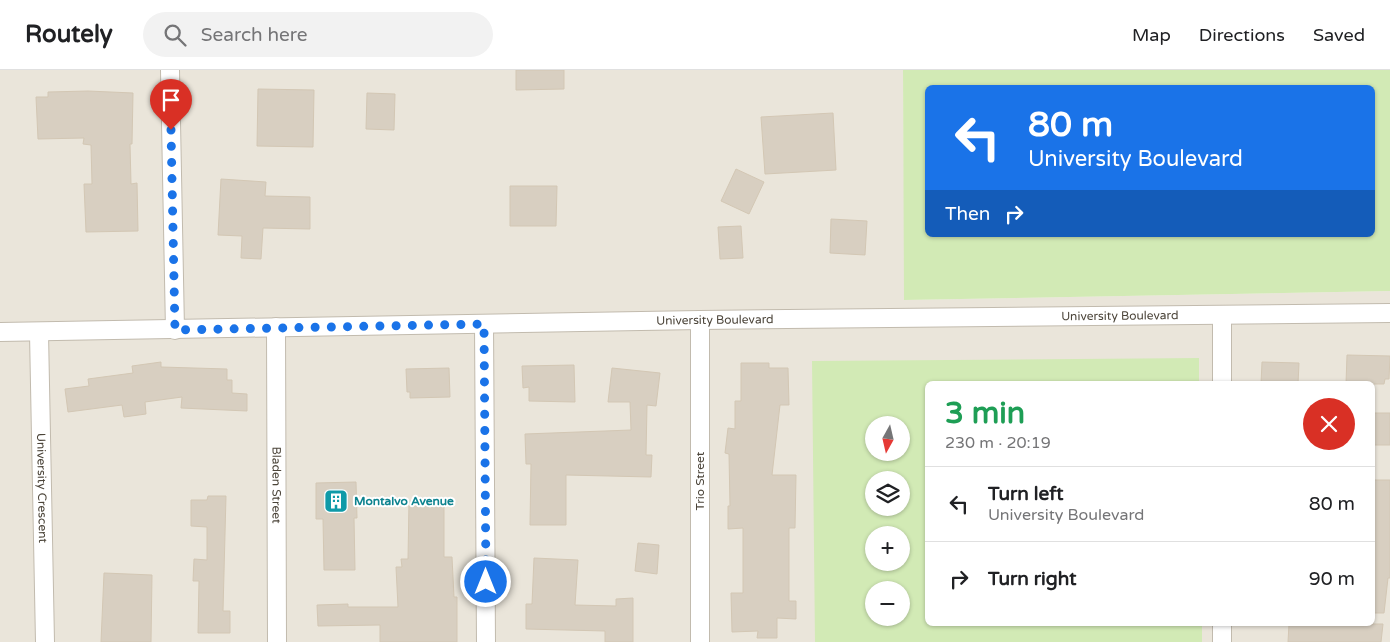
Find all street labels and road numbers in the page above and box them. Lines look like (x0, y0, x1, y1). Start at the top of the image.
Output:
street label: University Boulevard (1061, 308, 1179, 323)
street label: University Boulevard (656, 312, 774, 328)
street label: University Crescent (34, 433, 50, 543)
street label: Bladen Street (269, 446, 284, 524)
street label: Trio Street (693, 451, 707, 510)

